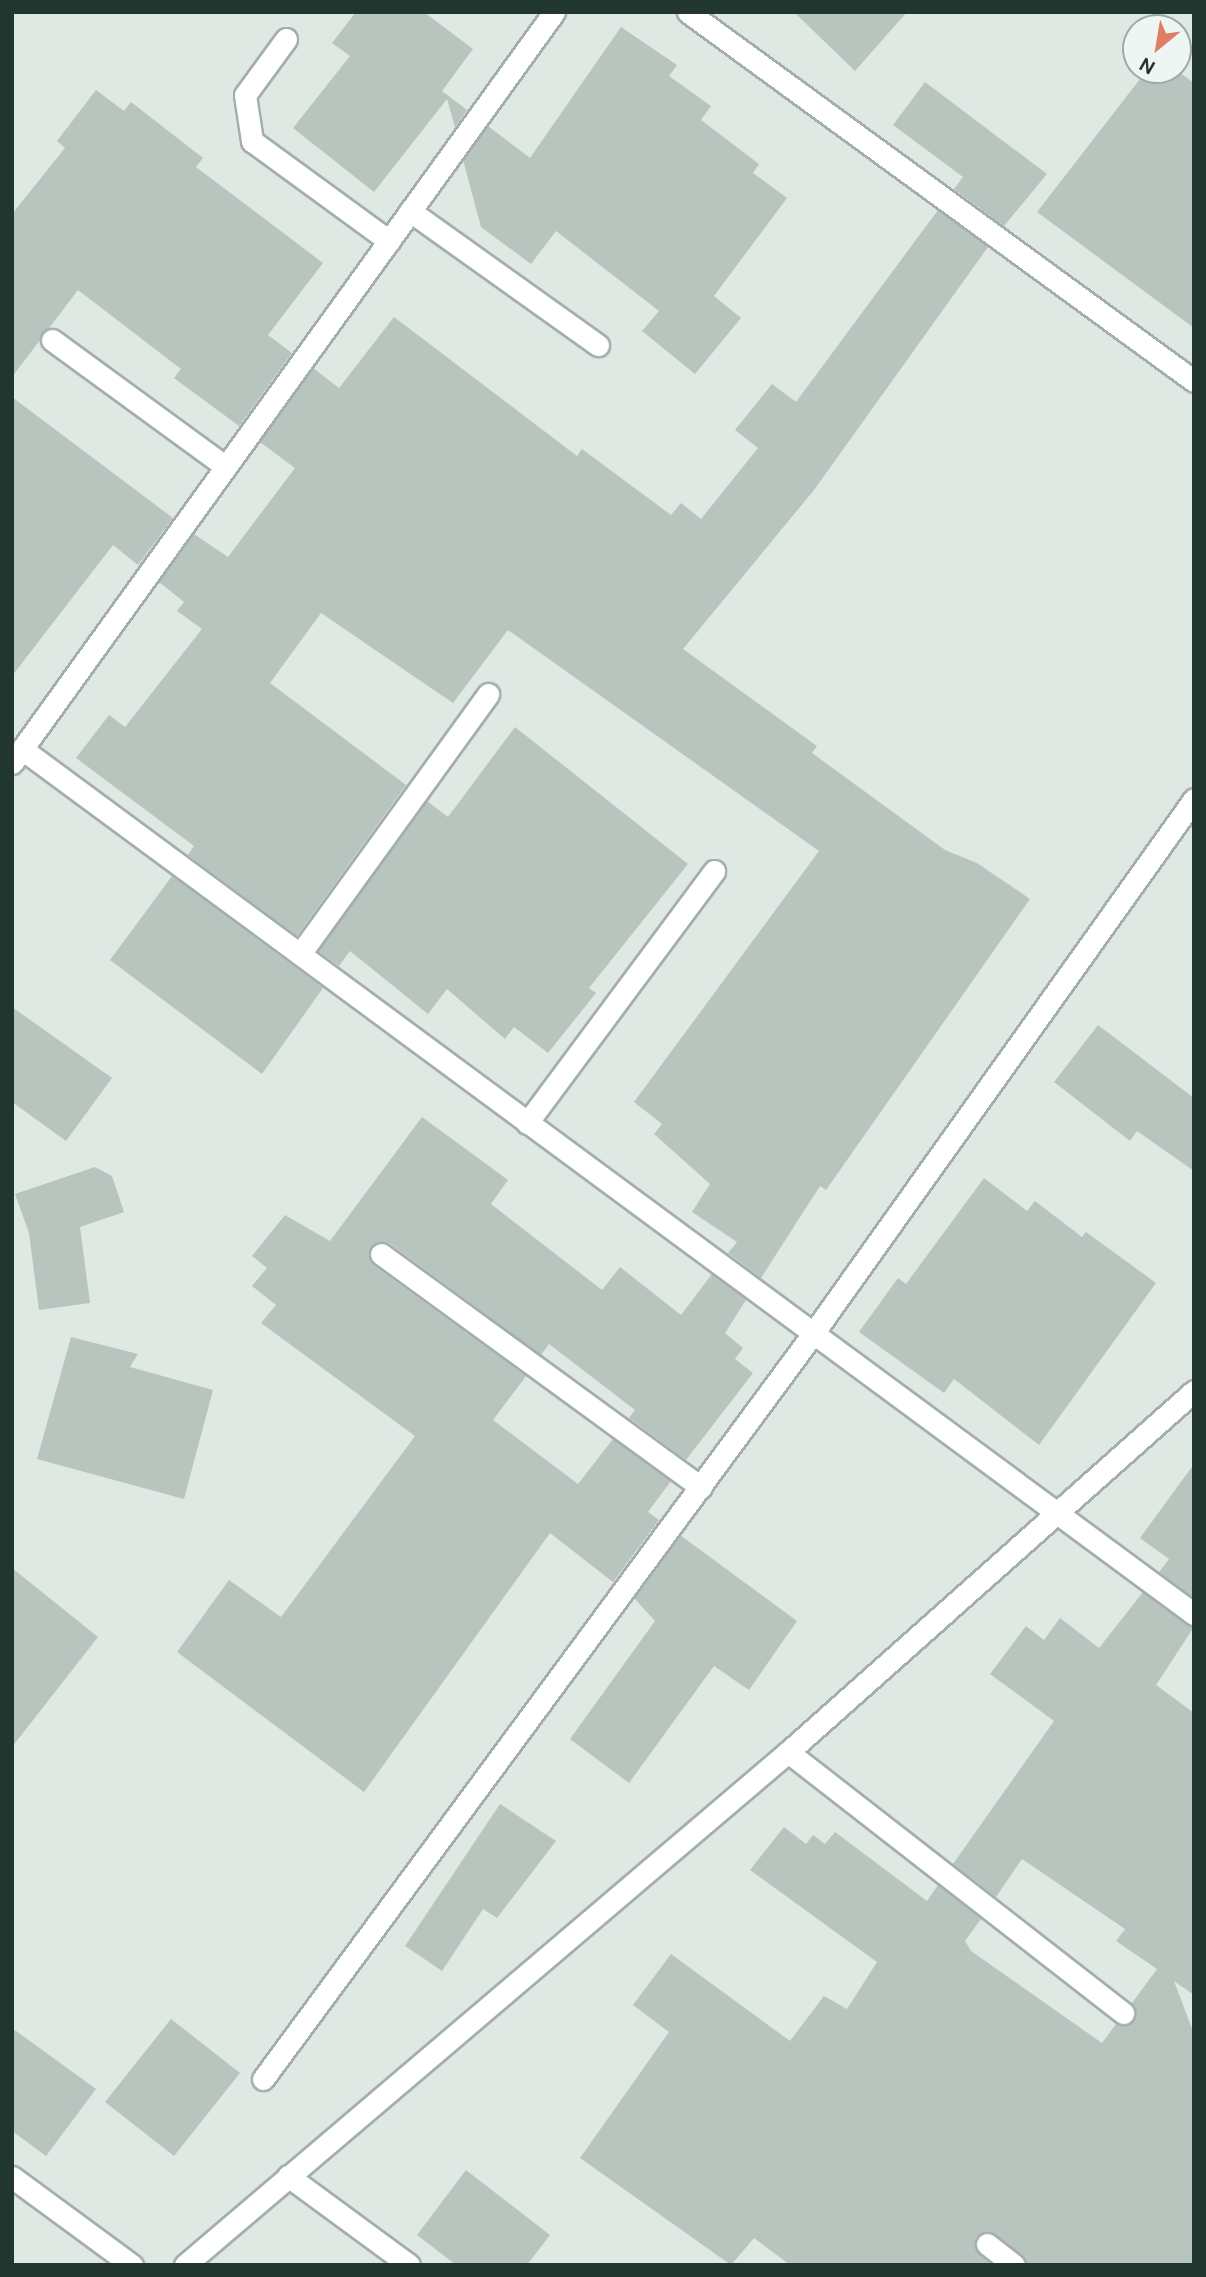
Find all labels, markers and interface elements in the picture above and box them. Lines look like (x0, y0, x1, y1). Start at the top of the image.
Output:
north arrow (1122, 14, 1192, 84)
text: N (1135, 52, 1160, 80)

